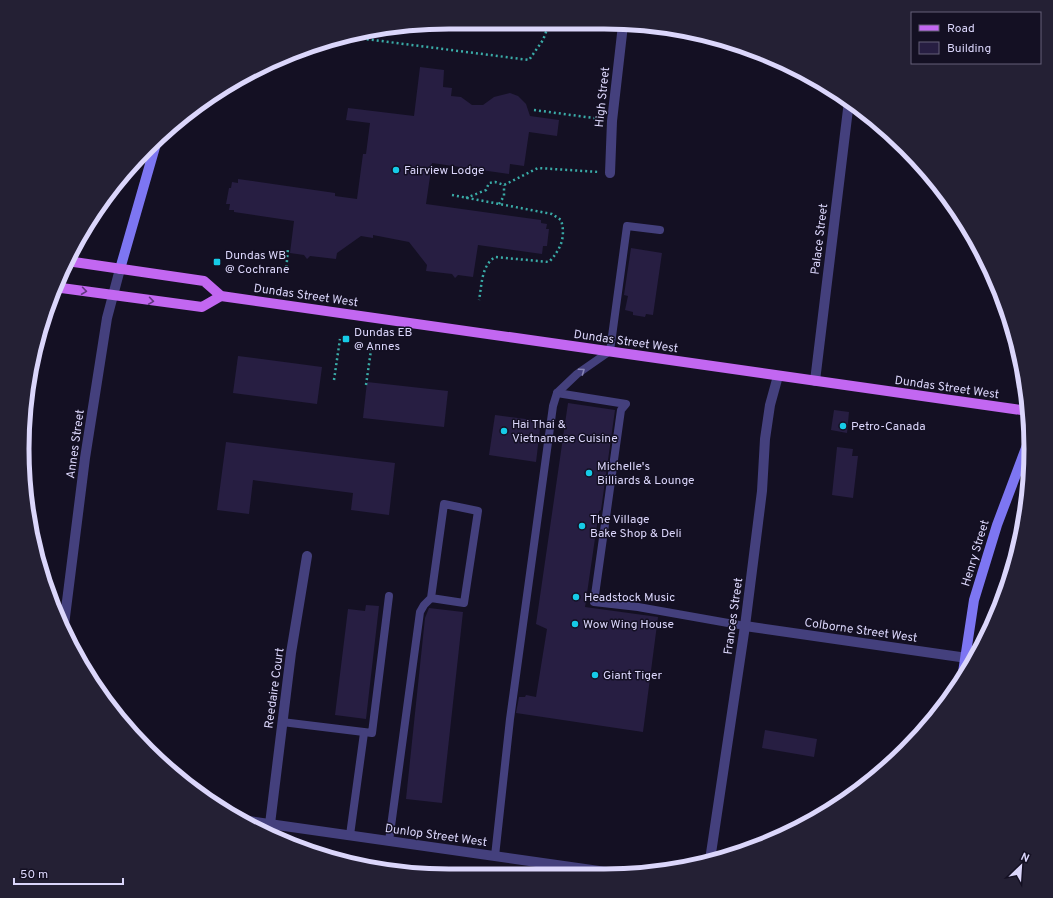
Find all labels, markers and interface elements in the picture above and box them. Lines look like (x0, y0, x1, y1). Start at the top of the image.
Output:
legend (911, 12, 1041, 64)
text: Road (947, 21, 975, 37)
text: Building (947, 41, 991, 57)
street label: High Street (592, 66, 614, 128)
place label: Fairview Lodge (404, 163, 484, 179)
marker: Fairview Lodge (391, 165, 401, 175)
street label: Palace Street (808, 203, 832, 276)
place label: Dundas WB @ Cochrane (225, 248, 289, 278)
marker: Dundas WB @ Cochrane (212, 257, 222, 267)
street label: Dundas Street West (253, 281, 359, 311)
one-way arrow (81, 286, 87, 295)
one-way arrow (148, 296, 155, 305)
place label: Dundas EB @ Annes (354, 325, 413, 355)
street label: Dundas Street West (573, 327, 679, 357)
marker: Dundas EB @ Annes (341, 334, 351, 344)
one-way arrow (578, 369, 585, 376)
street label: Dundas Street West (894, 373, 1000, 403)
street label: Annes Street (63, 408, 89, 480)
place label: Hai Thai & Vietnamese Cuisine (512, 417, 618, 447)
place label: Petro-Canada (851, 419, 926, 435)
marker: Petro-Canada (838, 421, 848, 431)
marker: Hai Thai & Vietnamese Cuisine (499, 426, 509, 436)
place label: Michelle's Billiards & Lounge (597, 459, 695, 489)
marker: Michelle's Billiards & Lounge (584, 468, 594, 478)
place label: The Village Bake Shop & Deli (590, 512, 682, 542)
street label: Henry Street (958, 518, 994, 589)
marker: The Village Bake Shop & Deli (577, 521, 587, 531)
street label: Frances Street (721, 577, 747, 656)
place label: Headstock Music (584, 590, 675, 606)
marker: Headstock Music (571, 592, 581, 602)
street label: Colborne Street West (803, 615, 918, 647)
place label: Wow Wing House (583, 617, 674, 633)
marker: Wow Wing House (570, 619, 580, 629)
street label: Reedaire Court (261, 647, 289, 730)
place label: Giant Tiger (603, 668, 663, 684)
marker: Giant Tiger (590, 670, 600, 680)
street label: Dunlop Street West (384, 821, 488, 851)
north arrow (1001, 846, 1041, 886)
text: N (1018, 850, 1031, 866)
scale bar (14, 860, 123, 886)
text: 50 m (20, 867, 48, 883)

